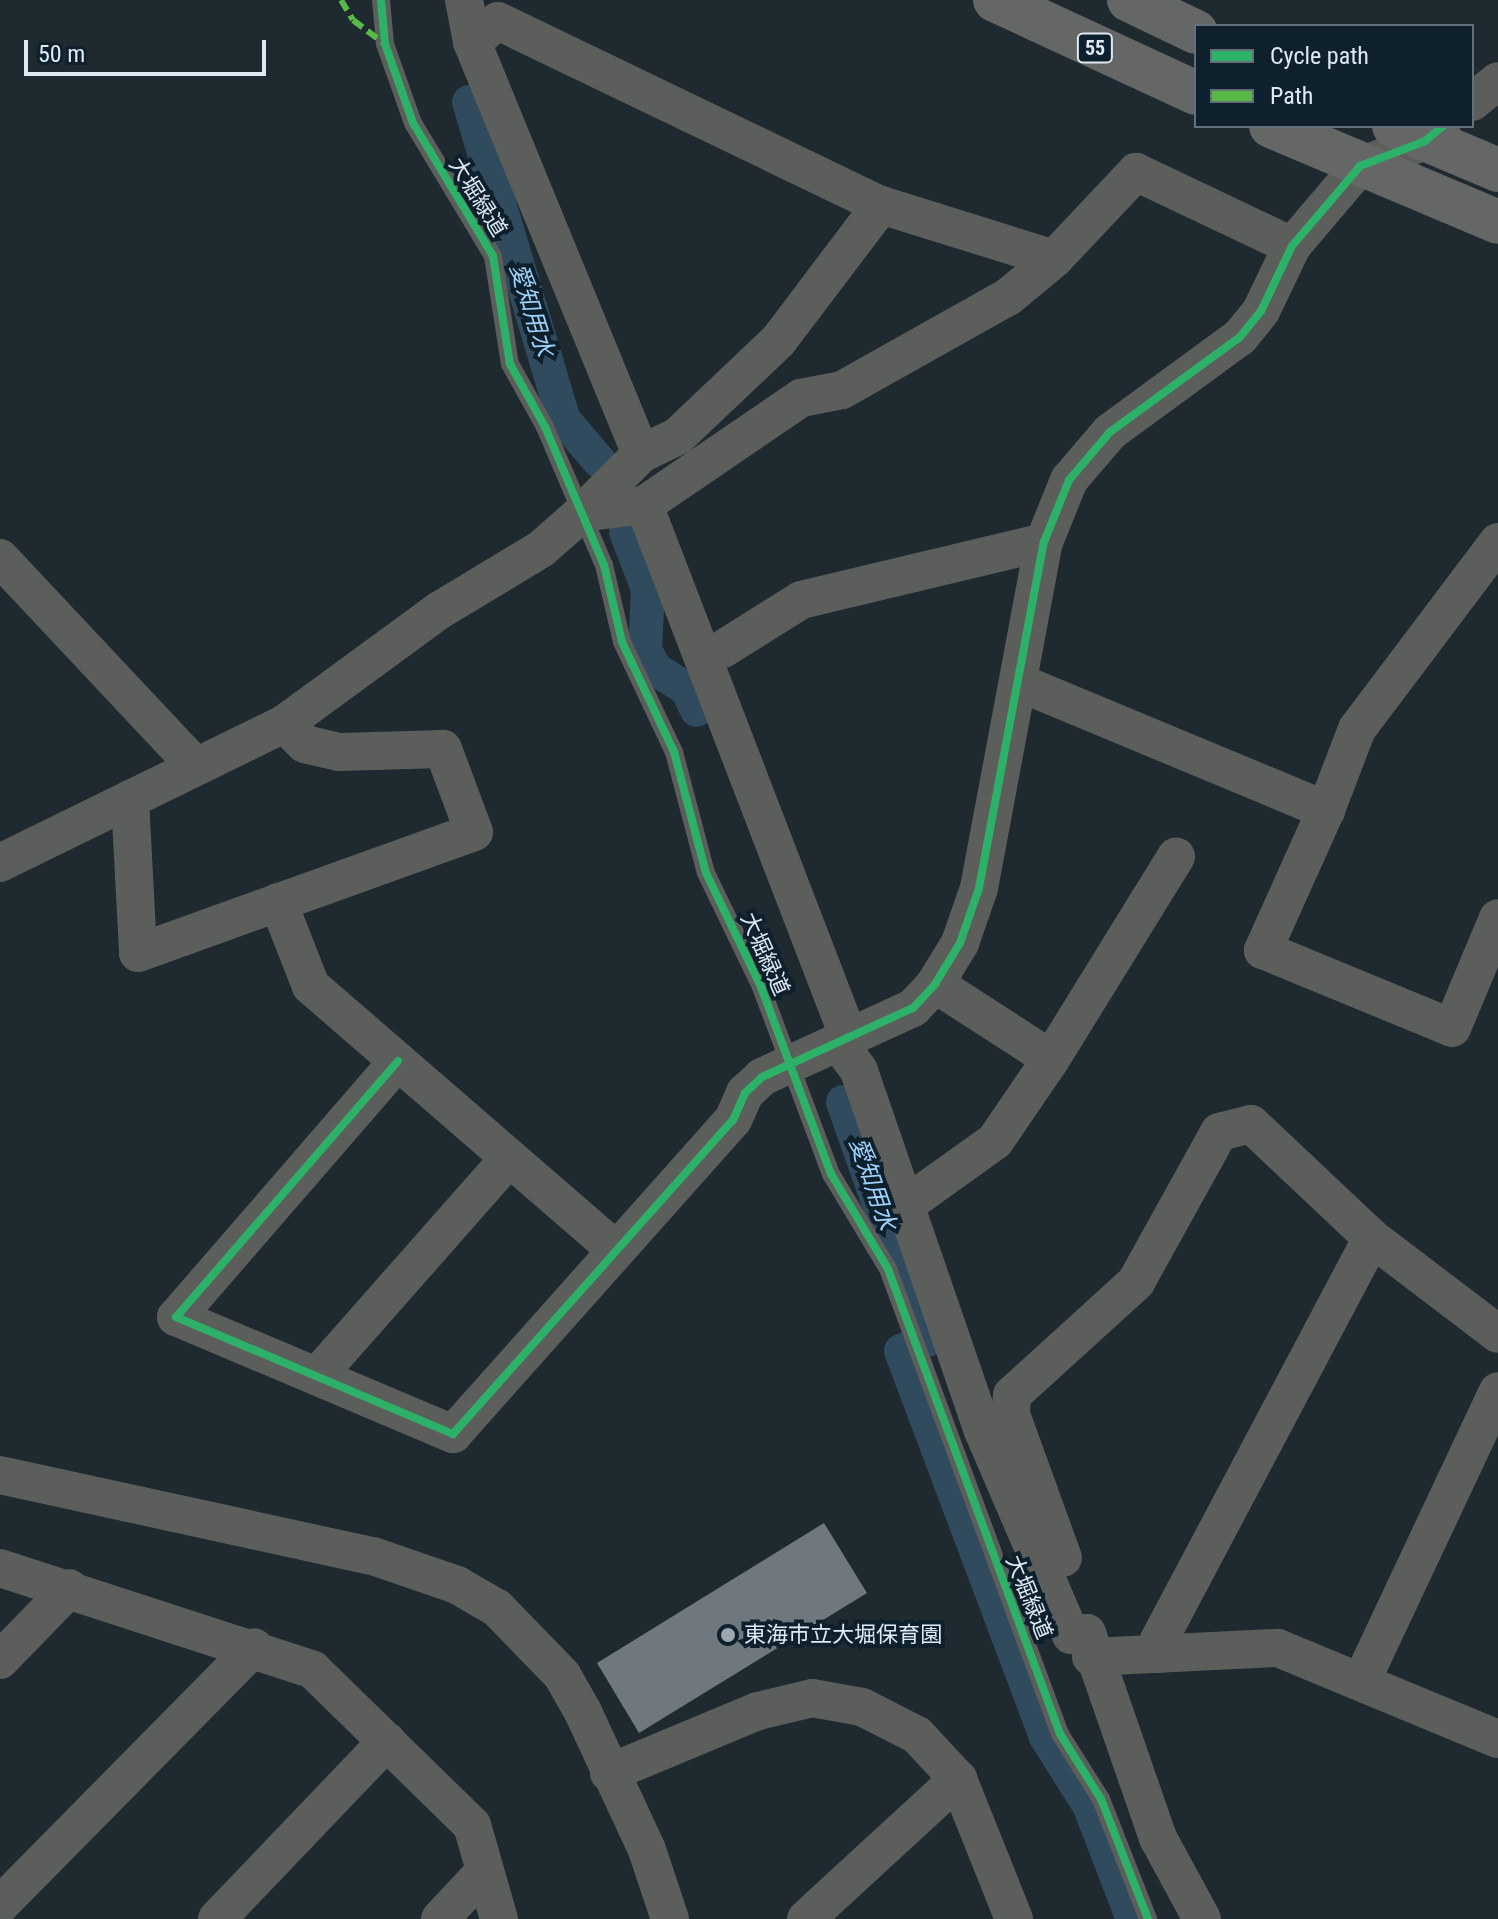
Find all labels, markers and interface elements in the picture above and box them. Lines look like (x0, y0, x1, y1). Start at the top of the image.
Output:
scale bar (28, 24, 270, 74)
legend (1194, 24, 1474, 128)
road number: 55 (1075, 32, 1115, 64)
text: 50 m (38, 40, 85, 68)
text: Cycle path (1270, 42, 1369, 70)
text: Path (1270, 82, 1313, 110)
street label: 大堀緑道 (443, 153, 513, 241)
water label: 愛知用水 (503, 260, 559, 360)
street label: 大堀緑道 (735, 908, 795, 1000)
water label: 愛知用水 (843, 1134, 901, 1234)
street label: 大堀緑道 (1000, 1551, 1058, 1643)
place label: 東海市立大堀保育園 (744, 1622, 942, 1648)
marker: 東海市立大堀保育園 (719, 1626, 737, 1644)

